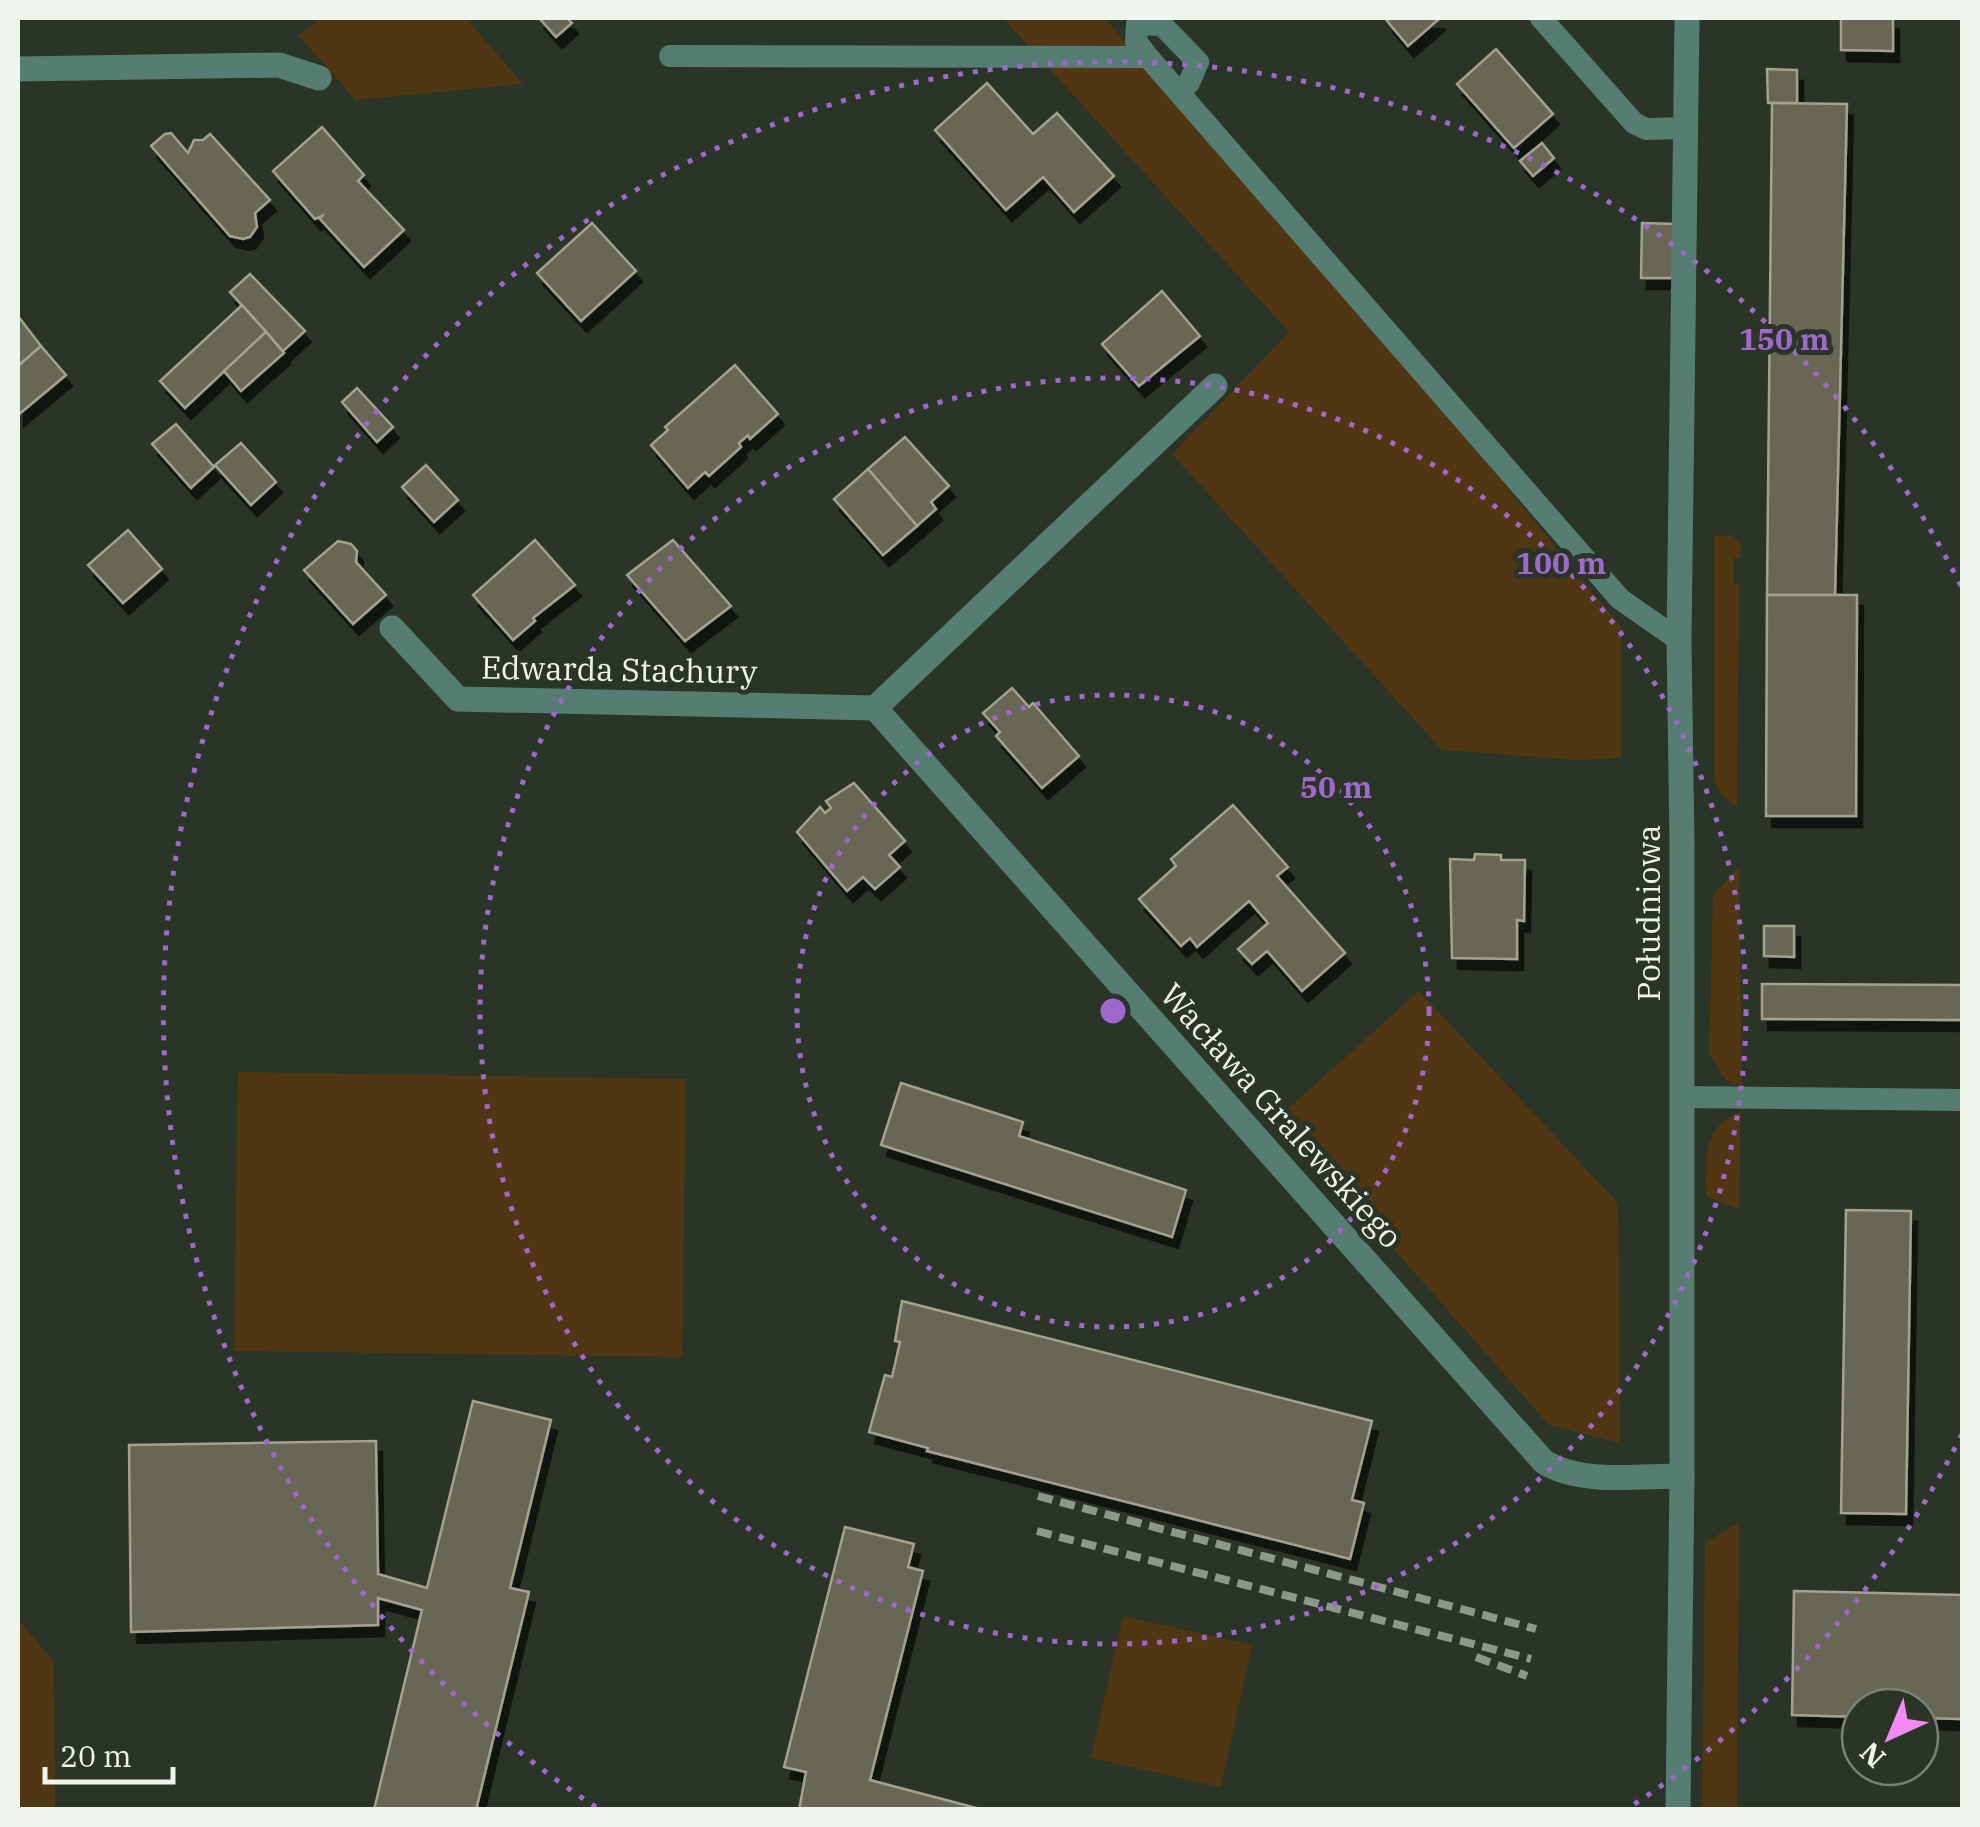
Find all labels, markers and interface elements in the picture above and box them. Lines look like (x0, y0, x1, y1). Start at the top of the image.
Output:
text: 150 m (1739, 319, 1829, 358)
text: 100 m (1516, 543, 1606, 582)
street label: Edwarda Stachury (480, 646, 758, 692)
text: 50 m (1300, 767, 1372, 806)
street label: Południowa (1627, 825, 1669, 1001)
street label: Wacława Gralewskiego (1151, 974, 1412, 1257)
centre of rings (1095, 993, 1131, 1029)
north arrow (1840, 1687, 1940, 1787)
scale bar (45, 1722, 172, 1784)
text: N (1851, 1734, 1893, 1776)
text: 20 m (60, 1736, 132, 1775)

